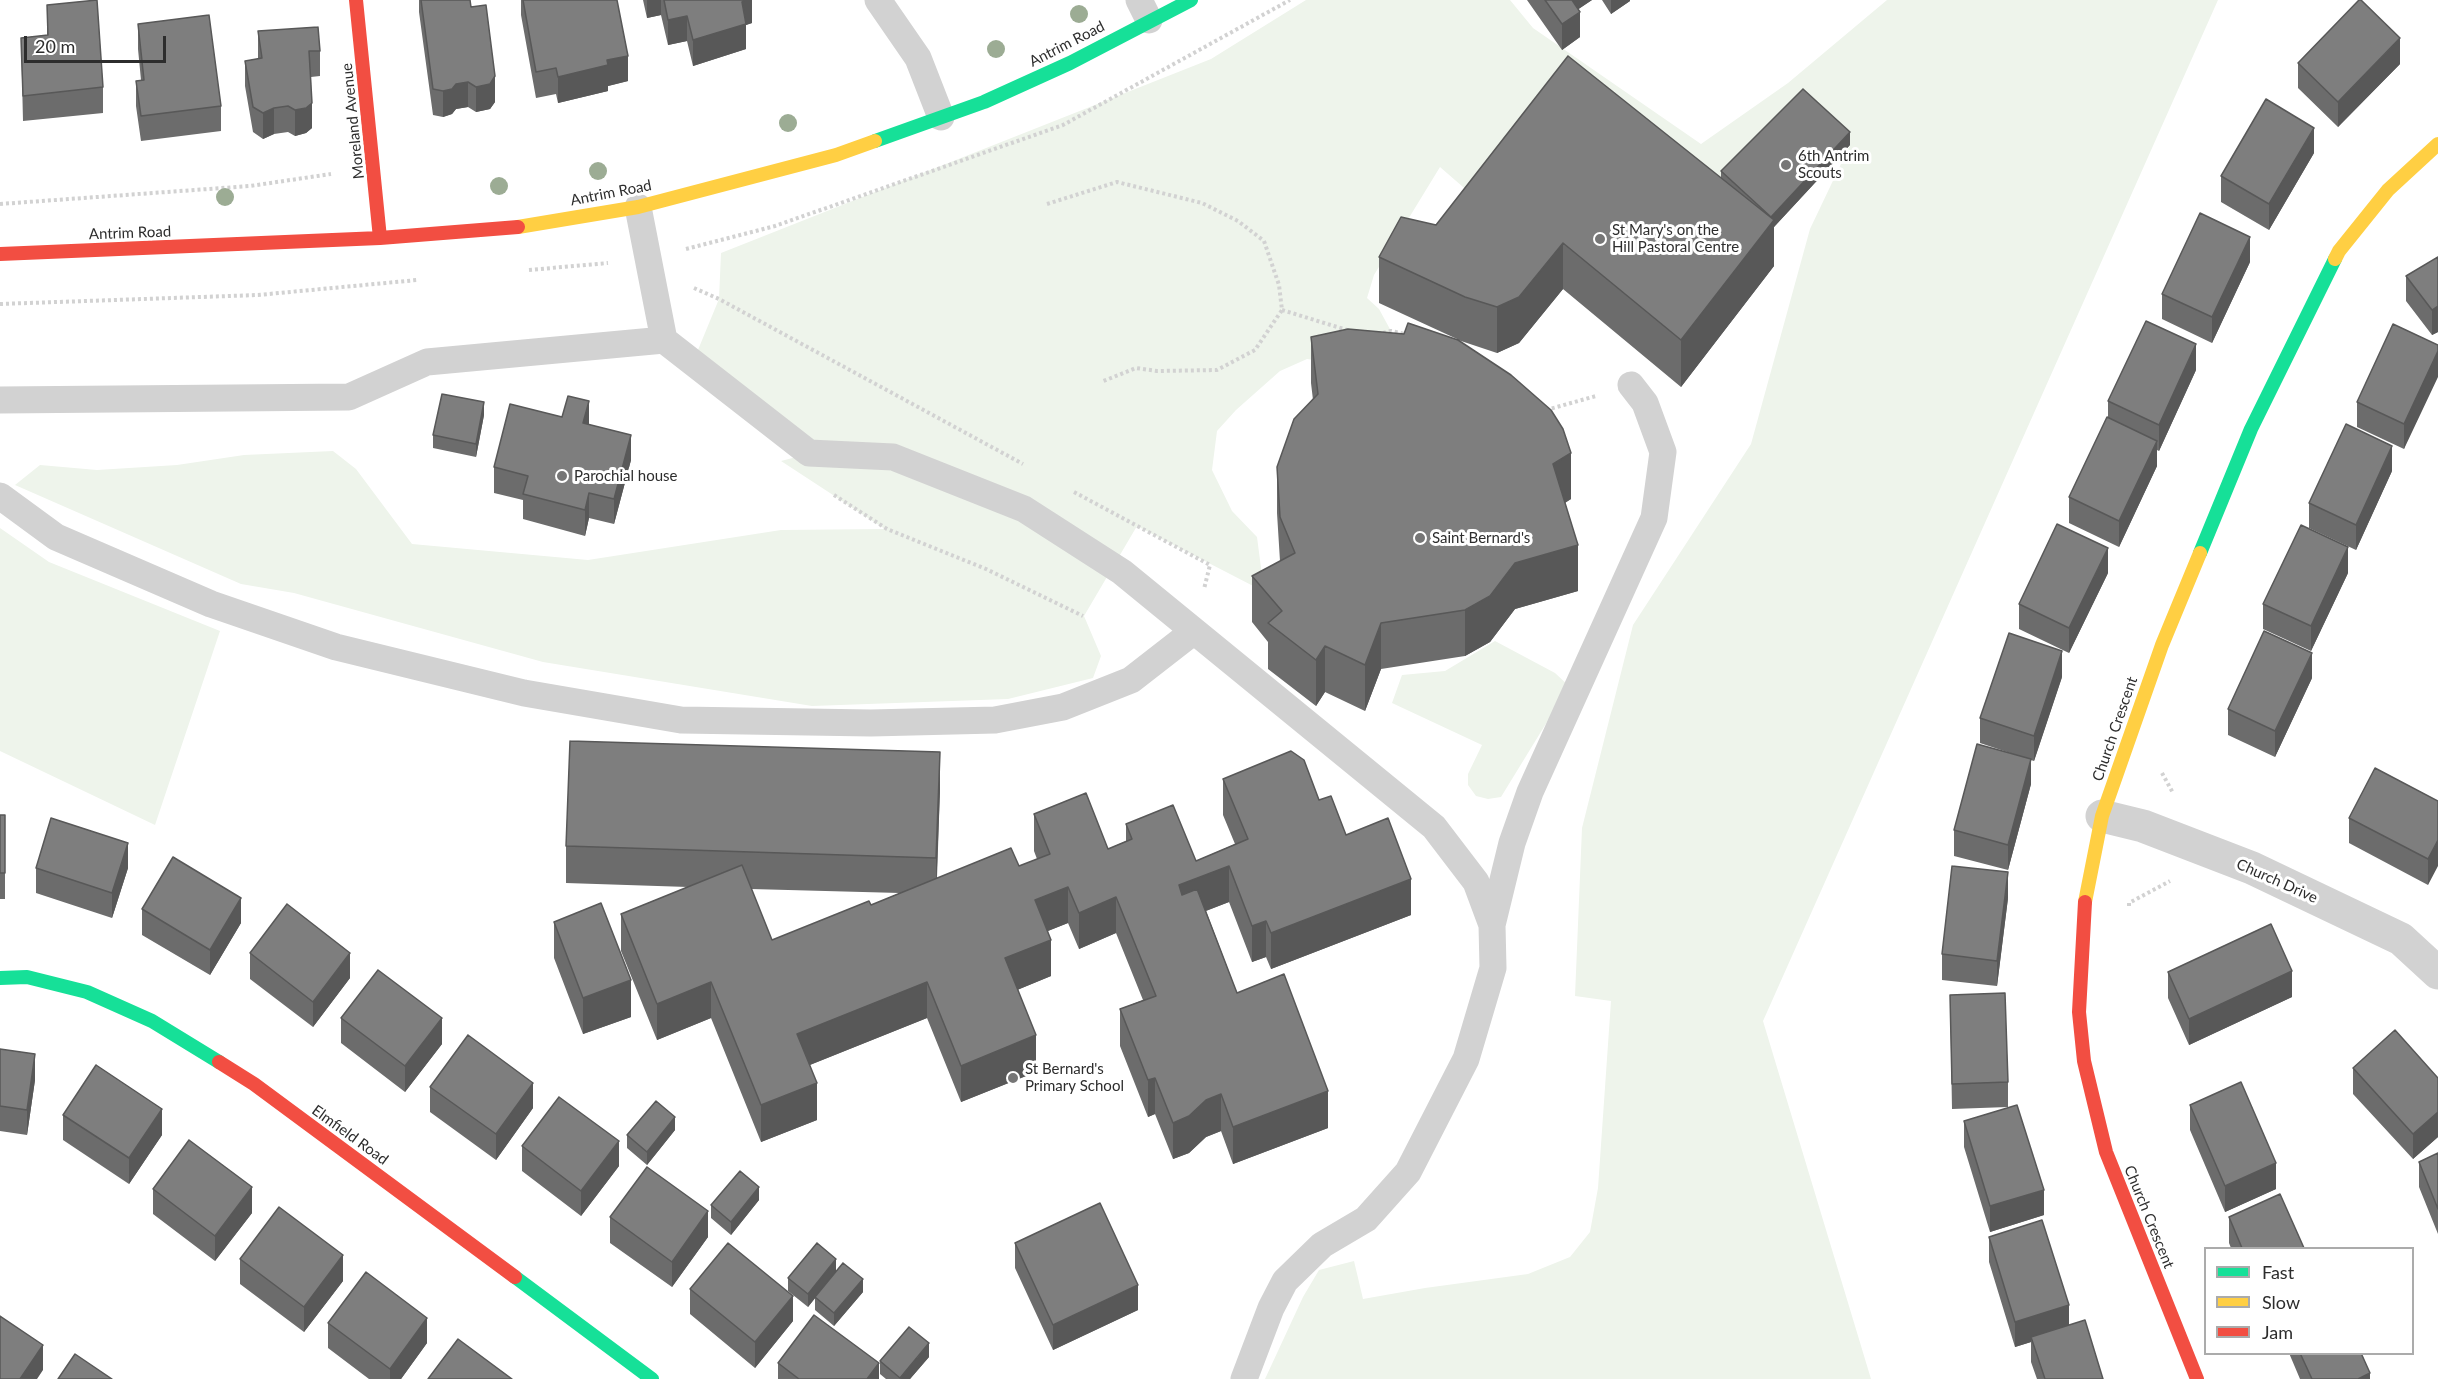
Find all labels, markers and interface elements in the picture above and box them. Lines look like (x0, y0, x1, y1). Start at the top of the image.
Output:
street label: Antrim Road (1026, 17, 1108, 71)
scale bar (27, 24, 170, 62)
text: 20 m (35, 35, 75, 57)
street label: Moreland Avenue (338, 62, 368, 180)
place label: 6th Antrim Scouts (1798, 147, 1869, 182)
marker: 6th Antrim Scouts (1779, 158, 1793, 172)
street label: Antrim Road (569, 176, 653, 210)
place label: St Mary's on the Hill Pastoral Centre (1612, 221, 1739, 256)
street label: Antrim Road (89, 223, 171, 243)
marker: St Mary's on the Hill Pastoral Centre (1593, 232, 1607, 246)
place label: Parochial house (574, 467, 677, 485)
marker: Parochial house (555, 469, 569, 483)
place label: Saint Bernard's (1432, 529, 1530, 547)
marker: Saint Bernard's (1413, 531, 1427, 545)
street label: Church Crescent (2089, 674, 2141, 784)
street label: Church Drive (2234, 855, 2320, 907)
place label: St Bernard's Primary School (1025, 1060, 1124, 1095)
marker: St Bernard's Primary School (1006, 1071, 1020, 1085)
street label: Elmfield Road (308, 1101, 392, 1169)
street label: Church Crescent (2120, 1163, 2178, 1271)
legend (2204, 1247, 2414, 1355)
text: Fast (2262, 1261, 2294, 1283)
text: Slow (2262, 1291, 2300, 1313)
text: Jam (2262, 1321, 2293, 1343)

